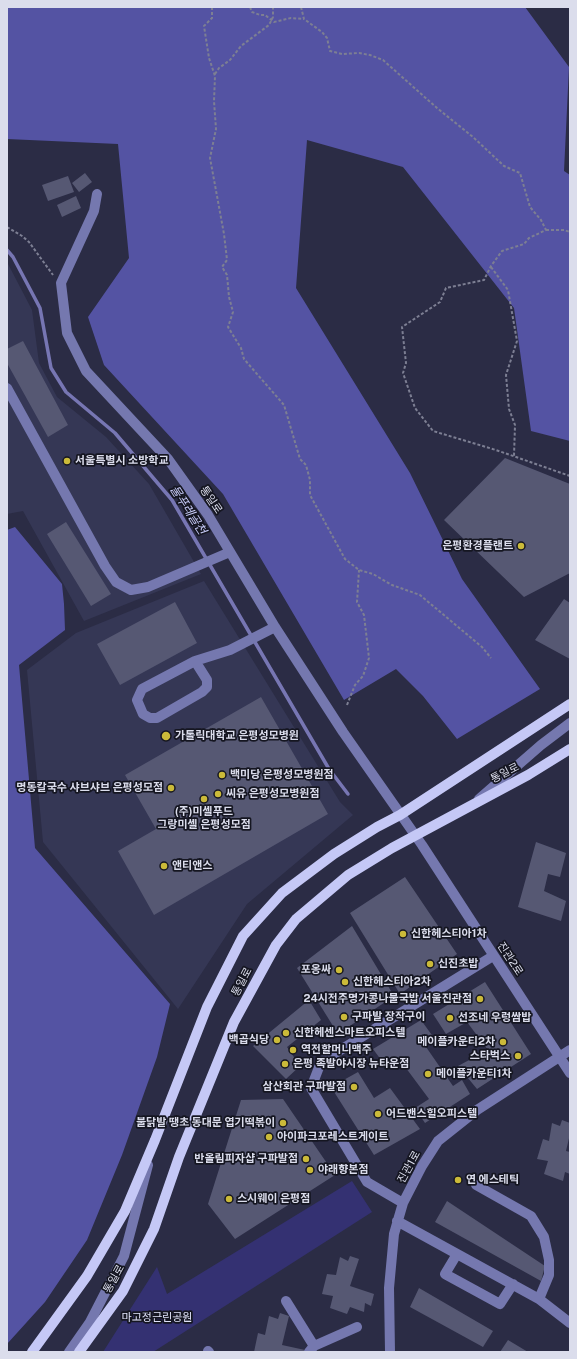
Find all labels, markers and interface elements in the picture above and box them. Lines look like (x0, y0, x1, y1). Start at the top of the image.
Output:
place label: 서울특별시 소방학교 (75, 454, 169, 468)
marker: 서울특별시 소방학교 (62, 456, 72, 466)
water label: 물푸레골천 (167, 483, 209, 537)
street label: 통일로 (197, 484, 225, 516)
place label: 은평환경플랜트 (442, 539, 513, 553)
marker: 은평환경플랜트 (516, 541, 526, 551)
place label: 가톨릭대학교 은평성모병원 (175, 729, 299, 743)
marker: 가톨릭대학교 은평성모병원 (160, 730, 172, 742)
street label: 통일로 (488, 760, 522, 786)
place label: 백미당 은평성모병원점 (230, 768, 334, 782)
marker: 백미당 은평성모병원점 (217, 770, 227, 780)
place label: 명동칼국수 샤브샤브 은평성모점 (16, 781, 163, 795)
marker: 명동칼국수 샤브샤브 은평성모점 (166, 783, 176, 793)
place label: 씨유 은평성모병원점 (226, 787, 320, 801)
marker: 씨유 은평성모병원점 (213, 789, 223, 799)
marker: (주)미셸푸드 그랑미셸 은평성모점 (199, 794, 209, 804)
place label: (주)미셸푸드 그랑미셸 은평성모점 (157, 805, 251, 831)
place label: 앤티앤스 (172, 859, 212, 873)
marker: 앤티앤스 (159, 861, 169, 871)
place label: 신한헤스티아1차 (411, 927, 487, 941)
marker: 신한헤스티아1차 (398, 929, 408, 939)
street label: 진관2로 (494, 940, 526, 978)
place label: 신진초밥 (438, 957, 478, 971)
marker: 신진초밥 (425, 959, 435, 969)
place label: 포옹싸 (301, 963, 331, 977)
street label: 통일로 (229, 965, 255, 999)
marker: 포옹싸 (334, 965, 344, 975)
place label: 신한헤스티아2차 (353, 975, 431, 989)
marker: 신한헤스티아2차 (340, 977, 350, 987)
place label: 24시전주명가콩나물국밥 서울진관점 (304, 992, 472, 1006)
marker: 24시전주명가콩나물국밥 서울진관점 (475, 994, 485, 1004)
place label: 구파발 장작구이 (352, 1010, 425, 1024)
place label: 선조네 우렁쌈밥 (458, 1011, 531, 1025)
marker: 구파발 장작구이 (339, 1012, 349, 1022)
marker: 선조네 우렁쌈밥 (445, 1013, 455, 1023)
place label: 신한헤센스마트오피스텔 (294, 1026, 405, 1040)
marker: 신한헤센스마트오피스텔 (281, 1028, 291, 1038)
place label: 백곱식당 (229, 1033, 269, 1047)
marker: 백곱식당 (272, 1035, 282, 1045)
place label: 메이플카운티2차 (417, 1035, 495, 1049)
marker: 메이플카운티2차 (498, 1037, 508, 1047)
place label: 역전할머니맥주 (301, 1043, 372, 1057)
marker: 역전할머니맥주 (288, 1045, 298, 1055)
place label: 스타벅스 (470, 1049, 510, 1063)
marker: 스타벅스 (513, 1051, 523, 1061)
place label: 은평 족발야시장 뉴타운점 (293, 1057, 409, 1071)
marker: 은평 족발야시장 뉴타운점 (280, 1059, 290, 1069)
place label: 메이플카운티1차 (436, 1067, 512, 1081)
marker: 메이플카운티1차 (423, 1069, 433, 1079)
place label: 삼산회관 구파발점 (263, 1080, 346, 1094)
marker: 삼산회관 구파발점 (349, 1082, 359, 1092)
place label: 어드밴스힐오피스텔 (386, 1107, 477, 1121)
marker: 어드밴스힐오피스텔 (373, 1109, 383, 1119)
place label: 불닭발 땡초 동대문 엽기떡볶이 (136, 1116, 275, 1130)
marker: 불닭발 땡초 동대문 엽기떡볶이 (278, 1118, 288, 1128)
place label: 아이파크포레스트게이트 (277, 1130, 388, 1144)
marker: 아이파크포레스트게이트 (264, 1132, 274, 1142)
street label: 진관1로 (395, 1149, 423, 1185)
place label: 반올림피자샵 구파발점 (194, 1152, 298, 1166)
marker: 반올림피자샵 구파발점 (301, 1154, 311, 1164)
place label: 야래향본점 (318, 1163, 369, 1177)
marker: 야래향본점 (305, 1165, 315, 1175)
place label: 연 에스테틱 (466, 1173, 519, 1187)
marker: 연 에스테틱 (453, 1175, 463, 1185)
place label: 스시웨이 은평점 (237, 1192, 310, 1206)
marker: 스시웨이 은평점 (224, 1194, 234, 1204)
street label: 통일로 (101, 1263, 127, 1295)
park label: 마고정근린공원 (122, 1311, 192, 1325)

